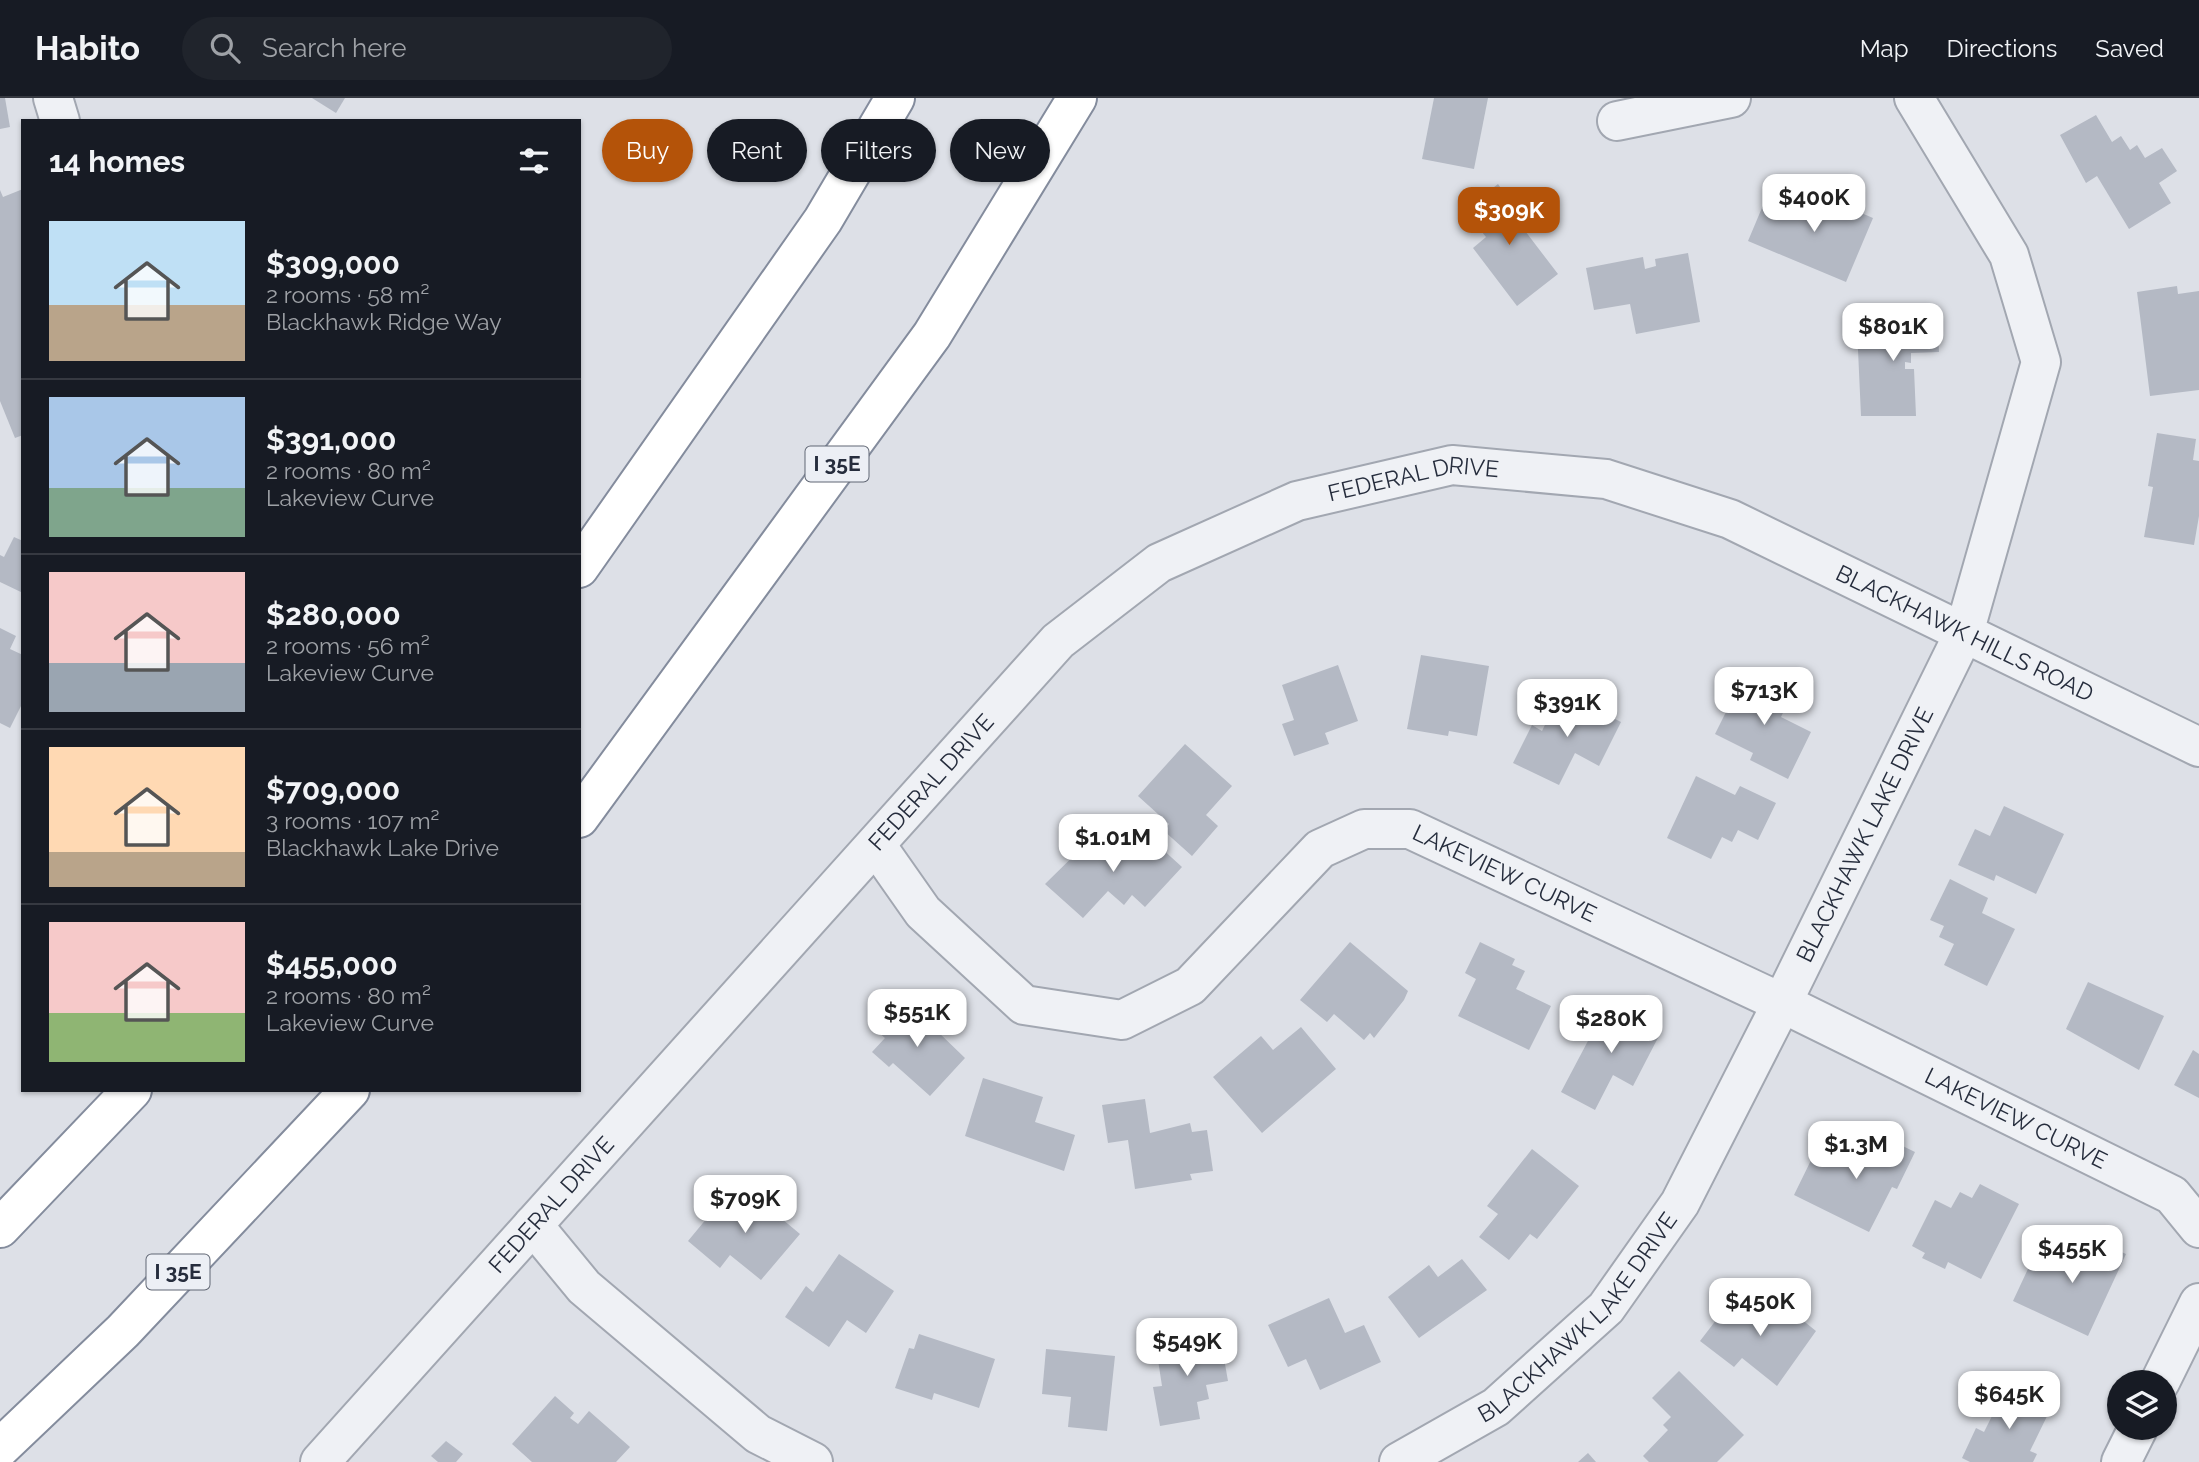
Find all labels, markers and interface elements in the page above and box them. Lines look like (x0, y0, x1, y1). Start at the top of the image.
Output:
search box (182, 17, 672, 80)
text: Habito (35, 29, 140, 68)
icon: search (206, 29, 244, 67)
text: Search here (262, 33, 406, 63)
text: Map (1860, 34, 1909, 63)
text: Directions (1947, 34, 2057, 63)
text: Saved (2095, 34, 2164, 63)
chip: Buy (602, 119, 693, 182)
chip: Rent (707, 119, 807, 182)
chip: Filters (821, 119, 936, 182)
chip: New (950, 119, 1050, 182)
icon: filters (515, 142, 553, 180)
text: 14 homes (49, 144, 185, 179)
pin: $400K (1765, 174, 1863, 234)
text: $400K (1778, 183, 1850, 210)
pin: $309K (1460, 188, 1558, 247)
text: $309K (1474, 196, 1544, 223)
text: $309,000 (266, 246, 400, 281)
icon: home (105, 249, 189, 333)
text: 2 rooms · 58 m² (266, 281, 429, 308)
pin: $801K (1844, 303, 1942, 363)
text: Blackhawk Ridge Way (266, 308, 502, 335)
text: $801K (1858, 312, 1928, 339)
text: $391,000 (266, 422, 396, 457)
icon: home (105, 425, 189, 509)
road number: I 35E (806, 446, 868, 482)
street label: FEDERAL DRIVE (1325, 451, 1500, 506)
text: 2 rooms · 80 m² (266, 457, 431, 484)
text: Lakeview Curve (266, 484, 434, 511)
street label: BLACKHAWK HILLS ROAD (1832, 559, 2098, 707)
text: $280,000 (266, 597, 401, 632)
icon: home (105, 600, 189, 684)
text: 2 rooms · 56 m² (266, 632, 430, 659)
text: Lakeview Curve (266, 659, 434, 686)
pin: $713K (1715, 668, 1813, 727)
text: $713K (1730, 676, 1798, 703)
pin: $391K (1518, 680, 1616, 739)
text: $391K (1533, 688, 1601, 715)
street label: BLACKHAWK LAKE DRIVE (1790, 703, 1938, 966)
street label: FEDERAL DRIVE (862, 708, 999, 856)
text: $709,000 (266, 772, 400, 807)
icon: home (105, 775, 189, 859)
text: 3 rooms · 107 m² (266, 807, 440, 834)
pin: $1.01M (1056, 814, 1170, 874)
street label: LAKEVIEW CURVE (1409, 818, 1601, 927)
text: $1.01M (1075, 823, 1151, 850)
text: Blackhawk Lake Drive (266, 834, 499, 861)
text: $455,000 (266, 947, 398, 982)
icon: home (105, 950, 189, 1034)
text: 2 rooms · 80 m² (266, 982, 431, 1009)
pin: $551K (868, 990, 966, 1049)
pin: $280K (1562, 996, 1660, 1055)
text: $551K (884, 998, 950, 1025)
text: $280K (1576, 1004, 1646, 1031)
text: Lakeview Curve (266, 1009, 434, 1036)
street label: LAKEVIEW CURVE (1921, 1062, 2112, 1174)
pin: $1.3M (1807, 1122, 1905, 1181)
text: $1.3M (1824, 1130, 1888, 1157)
street label: FEDERAL DRIVE (483, 1131, 619, 1278)
pin: $709K (696, 1176, 794, 1235)
text: $709K (710, 1184, 780, 1211)
street label: BLACKHAWK LAKE DRIVE (1473, 1207, 1682, 1428)
pin: $455K (2023, 1226, 2121, 1285)
text: $455K (2038, 1234, 2106, 1261)
road number: I 35E (146, 1254, 210, 1290)
pin: $450K (1711, 1278, 1809, 1338)
text: $450K (1725, 1287, 1795, 1314)
pin: $549K (1138, 1318, 1236, 1378)
text: $549K (1152, 1327, 1222, 1354)
map controls (2107, 1370, 2177, 1440)
button: layers (2107, 1370, 2177, 1440)
pin: $645K (1960, 1372, 2058, 1431)
text: $645K (1974, 1380, 2044, 1407)

